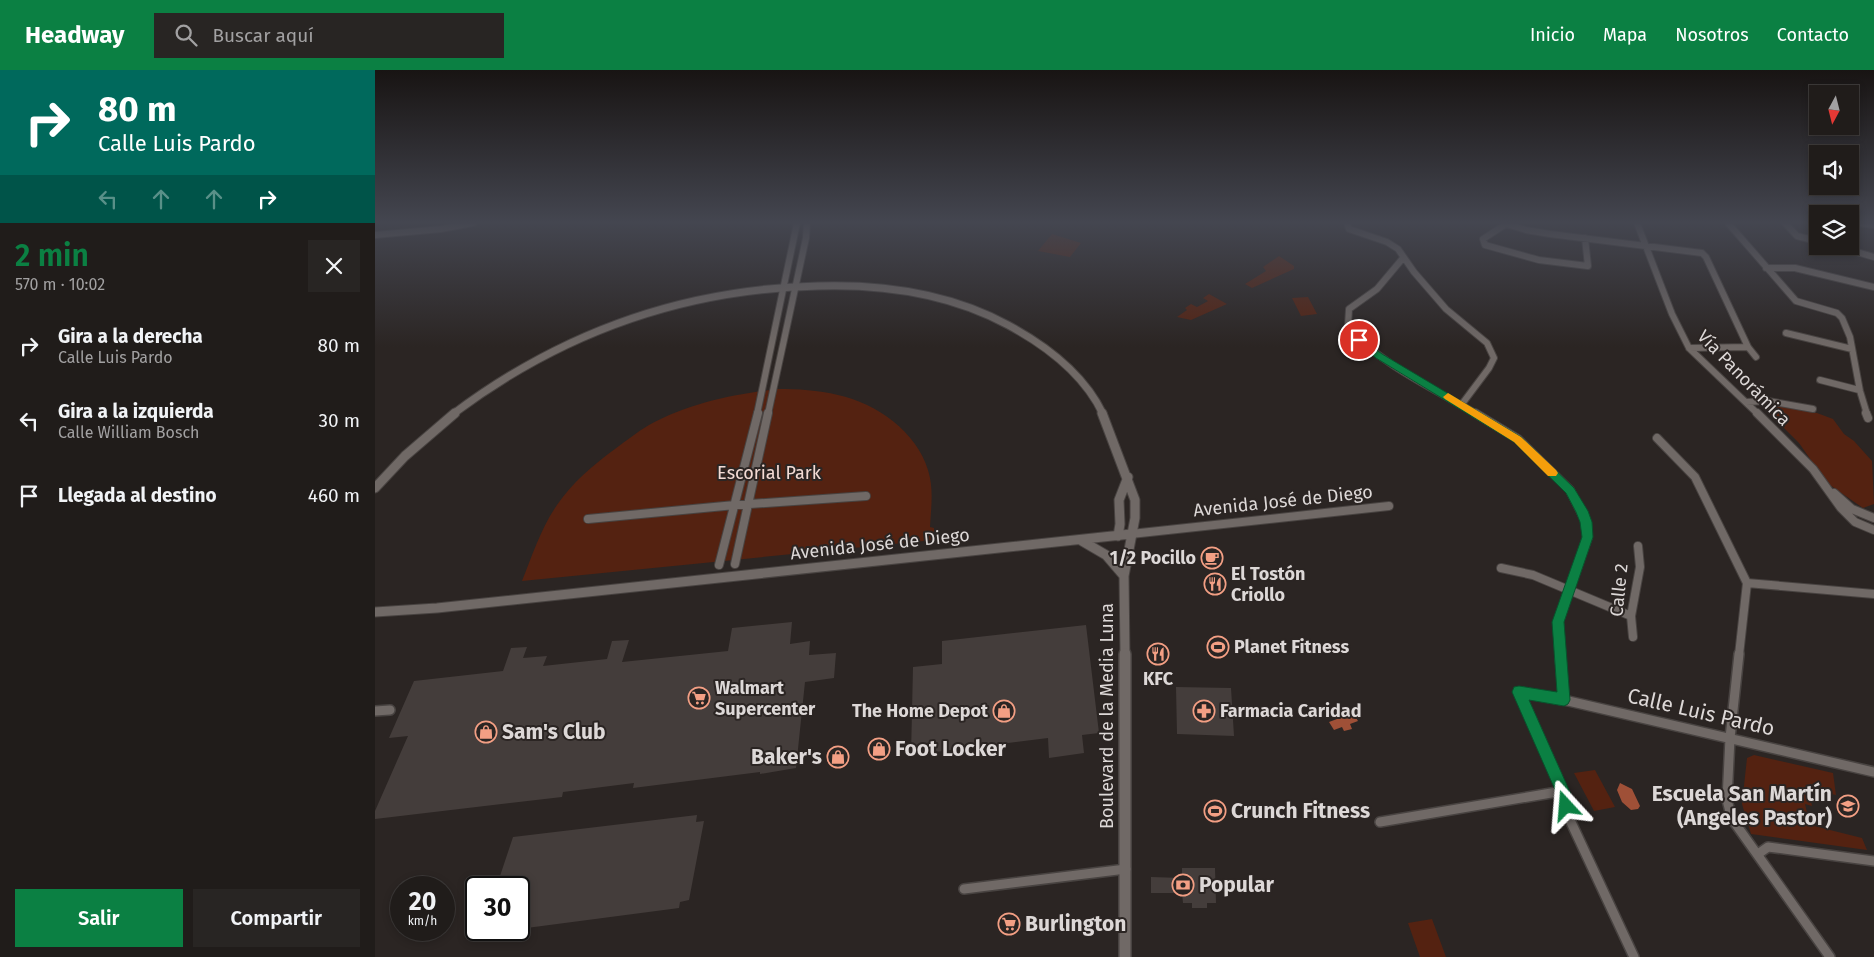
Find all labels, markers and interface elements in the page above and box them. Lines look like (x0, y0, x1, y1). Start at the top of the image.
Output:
search box (154, 13, 504, 58)
text: Headway (25, 21, 124, 49)
icon: search (172, 21, 200, 49)
text: Buscar aquí (212, 24, 314, 47)
text: Inicio (1530, 24, 1575, 46)
text: Mapa (1603, 24, 1647, 46)
text: Nosotros (1675, 24, 1749, 46)
text: Contacto (1777, 24, 1849, 46)
north arrow (1809, 85, 1859, 135)
map controls (1809, 85, 1859, 255)
text: 80 m (98, 88, 177, 130)
icon: right (15, 90, 80, 155)
text: Calle Luis Pardo (98, 130, 256, 157)
button: sound (1809, 145, 1859, 195)
icon: left (94, 185, 122, 213)
icon: ahead (147, 185, 175, 213)
icon: ahead (200, 185, 228, 213)
icon: right (253, 185, 281, 213)
button: layers (1809, 205, 1859, 255)
text: 2 min (15, 238, 89, 274)
button: close (308, 240, 360, 292)
text: 570 m · 10:02 (15, 275, 105, 294)
pin (1338, 319, 1380, 361)
text: Gira a la derecha (58, 325, 203, 348)
street label: Vía Panorámica (1693, 325, 1795, 431)
icon: arrive (1345, 326, 1373, 354)
icon: right (15, 332, 43, 360)
text: 80 m (318, 334, 360, 357)
text: Calle Luis Pardo (58, 348, 173, 367)
text: Gira a la izquierda (58, 400, 214, 423)
icon: left (15, 407, 43, 435)
text: 30 m (319, 409, 360, 432)
text: Calle William Bosch (58, 423, 199, 442)
park label: Escorial Park (717, 462, 822, 484)
street label: Avenida José de Diego (1192, 481, 1374, 521)
icon: arrive (15, 482, 43, 510)
text: Llegada al destino (58, 484, 217, 507)
text: 460 m (308, 484, 360, 507)
street label: Avenida José de Diego (789, 524, 971, 564)
cafe icon: 1/2 Pocillo (1200, 546, 1224, 570)
place label: 1/2 Pocillo (1110, 547, 1196, 569)
street label: Calle 2 (1605, 562, 1633, 618)
place label: El Tostón Criollo (1231, 563, 1305, 606)
restaurant icon: El Tostón Criollo (1203, 572, 1227, 596)
street label: Boulevard de la Media Luna (1096, 603, 1118, 829)
sports icon: Planet Fitness (1206, 635, 1230, 659)
place label: Planet Fitness (1234, 636, 1349, 658)
restaurant icon: KFC (1146, 642, 1170, 666)
place label: KFC (1143, 668, 1174, 690)
place label: Walmart Supercenter (715, 677, 816, 720)
street label: Calle Luis Pardo (1625, 682, 1777, 742)
supermarket icon: Walmart Supercenter (687, 686, 711, 710)
shop icon: The Home Depot (992, 699, 1016, 723)
pharmacy icon: Farmacia Caridad (1192, 699, 1216, 723)
place label: The Home Depot (852, 700, 989, 722)
place label: Farmacia Caridad (1220, 700, 1361, 722)
place label: Sam's Club (502, 719, 606, 745)
shop icon: Sam's Club (474, 720, 498, 744)
place label: Foot Locker (895, 736, 1007, 762)
shop icon: Foot Locker (867, 737, 891, 761)
place label: Baker's (751, 744, 822, 770)
shop icon: Baker's (826, 745, 850, 769)
position arrow (1539, 779, 1591, 831)
place label: Escuela San Martín (Angeles Pastor) (1652, 781, 1832, 831)
school or university icon: Escuela San Martín (Angeles Pastor) (1836, 794, 1860, 818)
place label: Crunch Fitness (1231, 798, 1370, 824)
sports icon: Crunch Fitness (1203, 799, 1227, 823)
place label: Popular (1199, 872, 1274, 898)
bank icon: Popular (1171, 873, 1195, 897)
speed limit sign: 30 (465, 876, 530, 941)
text: 20 (409, 887, 436, 917)
button: Salir (15, 889, 183, 947)
button: Compartir (193, 889, 360, 947)
place label: Burlington (1025, 911, 1126, 937)
supermarket icon: Burlington (997, 912, 1021, 936)
text: km/h (408, 914, 437, 928)

